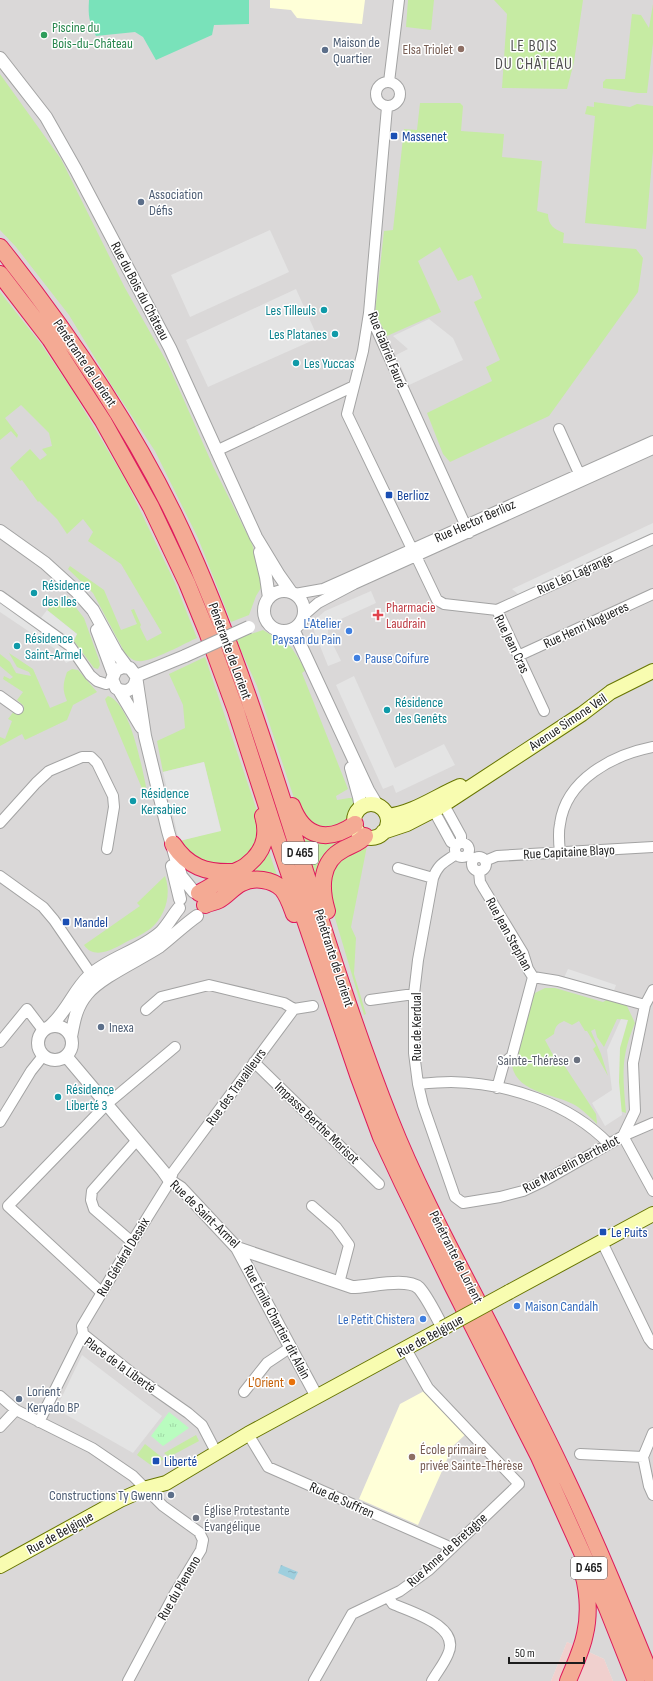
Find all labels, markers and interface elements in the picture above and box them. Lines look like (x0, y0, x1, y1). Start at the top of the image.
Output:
place label: Piscine du Bois-du-Château (52, 19, 133, 52)
marker: Piscine du Bois-du-Château (39, 30, 49, 40)
place label: Maison de Quartier (333, 34, 380, 67)
district label: LE BOIS DU CHÂTEAU (495, 37, 573, 74)
place label: Elsa Triolet (403, 41, 453, 58)
marker: Elsa Triolet (456, 44, 466, 54)
marker: Maison de Quartier (320, 45, 330, 55)
place label: Massenet (402, 128, 447, 145)
marker: Massenet (389, 131, 399, 141)
place label: Association Défis (148, 186, 203, 219)
marker: Association Défis (136, 197, 146, 207)
street label: Rue du Bois du Château (107, 239, 173, 343)
place label: Les Tilleuls (265, 302, 316, 319)
marker: Les Tilleuls (319, 305, 329, 315)
street label: Rue Gabriel Fauré (364, 309, 410, 391)
street label: Pénétrante de Lorient (49, 316, 121, 410)
place label: Les Platanes (269, 326, 327, 343)
marker: Les Platanes (330, 329, 340, 339)
place label: Les Yuccas (304, 355, 354, 372)
marker: Les Yuccas (291, 358, 301, 368)
place label: Berlioz (397, 487, 429, 504)
marker: Berlioz (384, 490, 394, 500)
street label: Rue Hector Berlioz (432, 496, 518, 546)
street label: Rue Léo Lagrange (534, 550, 616, 598)
place label: Résidence des Iles (42, 577, 90, 610)
marker: Résidence des Iles (29, 588, 39, 598)
street label: Rue Henri Nogueres (541, 598, 631, 652)
place label: Pharmacie Laudrain (386, 599, 436, 632)
street label: Pénétrante de Lorient (205, 600, 255, 702)
marker: Pharmacie Laudrain (373, 610, 383, 620)
street label: Rue Jean Cras (491, 612, 533, 676)
place label: L'Atelier Paysan du Pain (272, 615, 341, 648)
marker: L'Atelier Paysan du Pain (344, 626, 354, 636)
place label: Résidence Saint-Armel (25, 630, 82, 663)
marker: Résidence Saint-Armel (12, 641, 22, 651)
place label: Pause Coifure (365, 650, 429, 667)
marker: Pause Coifure (352, 653, 362, 663)
street label: Avenue Simone Veil (525, 690, 610, 755)
place label: Résidence des Genêts (395, 694, 447, 727)
marker: Résidence des Genêts (382, 705, 392, 715)
place label: Résidence Kersabiec (141, 785, 189, 818)
marker: Résidence Kersabiec (128, 796, 138, 806)
street label: Rue Capitaine Blayo (523, 841, 615, 863)
road number: D 465 (282, 842, 318, 864)
street label: Rue Jean Stephan (482, 894, 536, 974)
street label: Pénétrante de Lorient (310, 907, 358, 1009)
place label: Mandel (74, 914, 108, 931)
marker: Mandel (61, 917, 71, 927)
street label: Rue de Kerdual (408, 992, 425, 1062)
place label: Inexa (109, 1019, 134, 1036)
marker: Inexa (96, 1022, 106, 1032)
street label: Rue des Travailleurs (202, 1045, 270, 1129)
place label: Sainte-Thérèse (497, 1052, 569, 1069)
marker: Sainte-Thérèse (572, 1055, 582, 1065)
street label: Impasse Berthe Morisot (271, 1078, 363, 1168)
place label: Résidence Liberté 3 (66, 1081, 114, 1114)
marker: Résidence Liberté 3 (53, 1092, 63, 1102)
street label: Rue Marcelin Berthelot (520, 1131, 622, 1197)
street label: Rue de Saint-Armel (167, 1176, 243, 1252)
street label: Pénétrante de Lorient (425, 1208, 487, 1306)
street label: Rue Général Desaix (93, 1214, 154, 1300)
place label: Le Puits (611, 1224, 647, 1241)
marker: Le Puits (598, 1227, 608, 1237)
street label: Rue Émile Chartier dit Alain (240, 1262, 314, 1382)
place label: Maison Candalh (525, 1298, 598, 1315)
marker: Maison Candalh (512, 1301, 522, 1311)
place label: Le Petit Chistera (338, 1311, 415, 1328)
street label: Rue de Belgique (394, 1311, 466, 1361)
marker: Le Petit Chistera (418, 1314, 428, 1324)
street label: Place de la Liberté (81, 1333, 159, 1397)
place label: L'Orient (248, 1374, 284, 1391)
marker: L'Orient (287, 1377, 297, 1387)
place label: Lorient Keryado BP (27, 1383, 80, 1416)
marker: Lorient Keryado BP (14, 1394, 24, 1404)
place label: École primaire privée Sainte-Thérèse (420, 1441, 523, 1474)
marker: École primaire privée Sainte-Thérèse (407, 1452, 417, 1462)
place label: Liberté (164, 1453, 197, 1470)
marker: Liberté (151, 1456, 161, 1466)
street label: Rue de Suffren (307, 1478, 377, 1522)
place label: Constructions Ty Gwenn (49, 1487, 163, 1504)
marker: Constructions Ty Gwenn (166, 1490, 176, 1500)
place label: Église Protestante Évangélique (204, 1502, 290, 1535)
street label: Rue de Belgique (24, 1508, 96, 1558)
street label: Rue Anne de Bretagne (403, 1509, 491, 1591)
marker: Église Protestante Évangélique (191, 1513, 201, 1523)
street label: Rue du Pleneno (154, 1553, 204, 1623)
road number: D 465 (571, 1557, 607, 1579)
scale bar (509, 1639, 584, 1665)
text: 50 m (515, 1646, 535, 1661)

